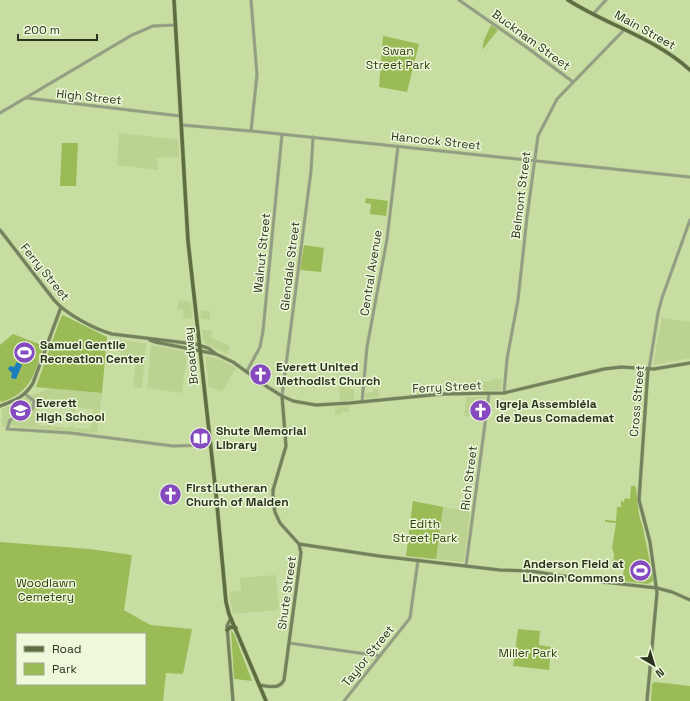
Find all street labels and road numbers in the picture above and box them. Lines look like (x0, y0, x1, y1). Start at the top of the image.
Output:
street label: Bucknam Street (489, 6, 573, 74)
street label: Main Street (612, 7, 678, 53)
street label: High Street (56, 86, 122, 108)
street label: Hancock Street (390, 128, 482, 154)
street label: Belmont Street (508, 150, 534, 240)
street label: Walnut Street (250, 212, 274, 294)
street label: Glendale Street (277, 220, 303, 312)
street label: Central Avenue (356, 229, 386, 317)
street label: Ferry Street (17, 240, 73, 304)
street label: Broadway (180, 326, 202, 386)
street label: Cross Street (626, 365, 648, 437)
street label: Ferry Street (412, 377, 482, 397)
street label: Rich Street (457, 445, 481, 511)
street label: Shute Street (274, 555, 300, 631)
street label: Taylor Street (338, 622, 398, 690)

